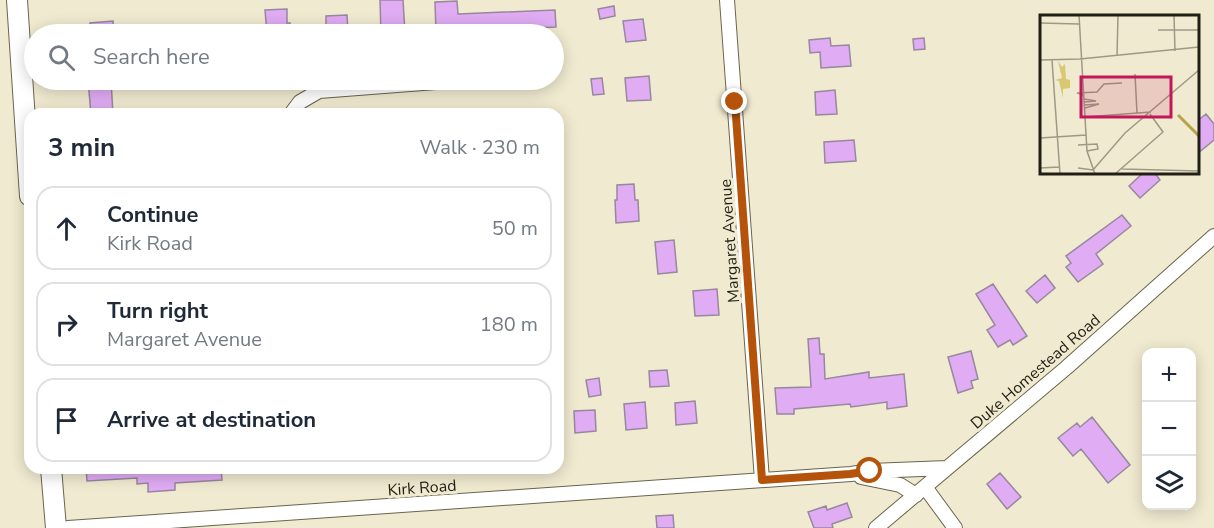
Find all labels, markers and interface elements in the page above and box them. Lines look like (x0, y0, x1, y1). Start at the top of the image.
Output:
inset map (1040, 15, 1199, 174)
search box (24, 24, 564, 90)
icon: search (45, 41, 78, 74)
text: Search here (93, 42, 210, 72)
route end (721, 88, 747, 114)
text: 3 min (48, 130, 115, 165)
text: Walk · 230 m (420, 134, 540, 161)
street label: Margaret Avenue (715, 178, 745, 304)
text: Continue (107, 200, 198, 230)
icon: ahead (50, 212, 83, 245)
text: 50 m (492, 215, 538, 242)
text: Kirk Road (107, 230, 193, 257)
text: Turn right (107, 296, 208, 326)
icon: right (50, 308, 83, 341)
street label: Duke Homestead Road (966, 309, 1105, 434)
text: 180 m (480, 311, 538, 338)
text: Margaret Avenue (107, 326, 262, 353)
map controls (1142, 348, 1196, 510)
button: + (1142, 348, 1196, 402)
button: − (1142, 402, 1196, 456)
icon: arrive (50, 404, 83, 437)
text: Arrive at destination (107, 405, 316, 435)
button: layers (1142, 456, 1196, 510)
route start (856, 457, 882, 483)
street label: Kirk Road (387, 475, 457, 501)

